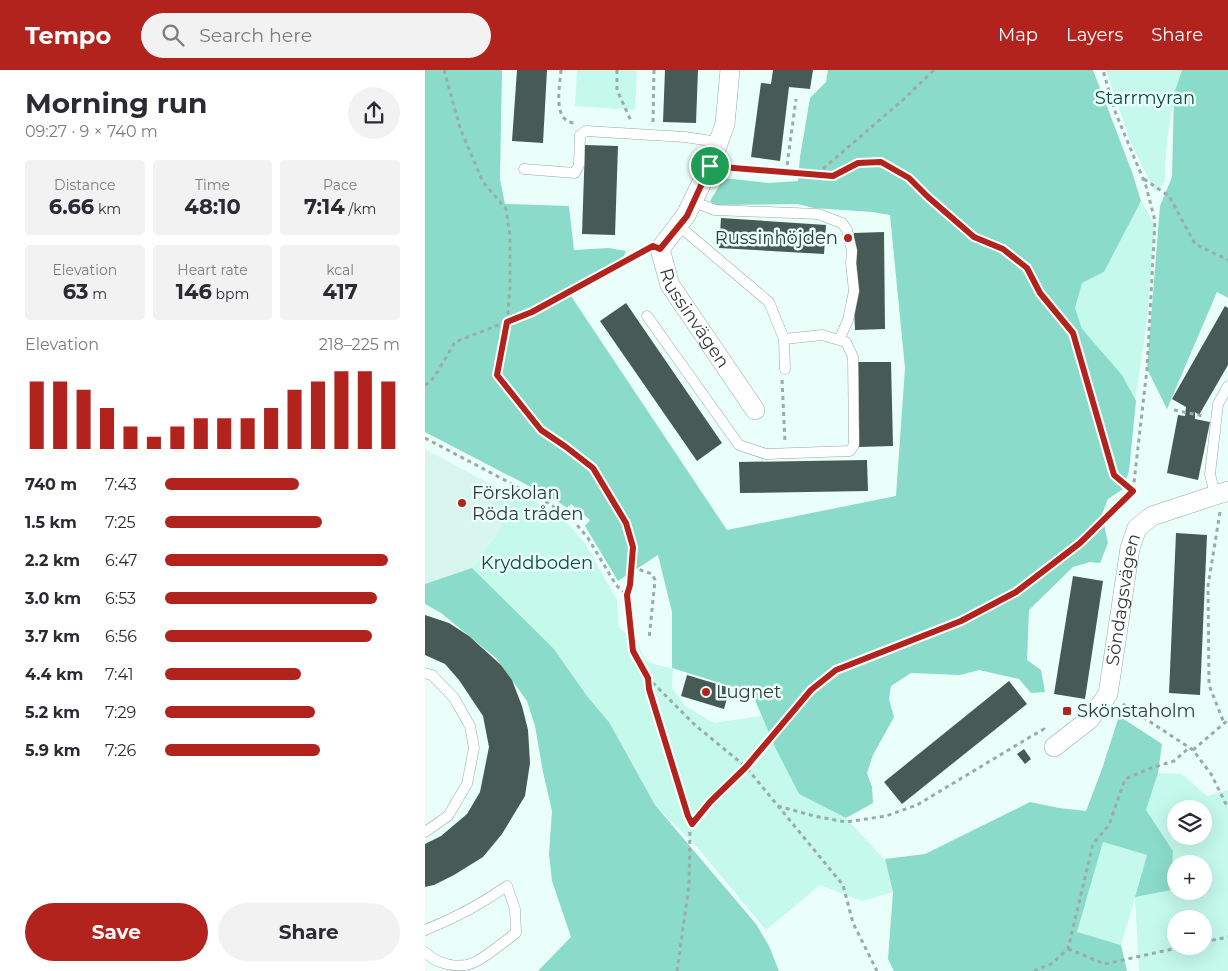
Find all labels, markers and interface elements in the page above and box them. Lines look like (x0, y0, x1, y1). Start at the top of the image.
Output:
search box (141, 13, 491, 58)
text: Tempo (25, 21, 111, 50)
icon: search (159, 21, 187, 49)
text: Search here (199, 24, 312, 47)
text: Map (998, 24, 1038, 46)
text: Layers (1066, 24, 1123, 46)
text: Share (1151, 24, 1203, 46)
text: Morning run (25, 86, 207, 120)
button: share (348, 87, 400, 139)
park label: Starrmyran (1095, 87, 1195, 109)
text: 09:27 · 9 × 740 m (25, 122, 158, 141)
pin (689, 145, 731, 187)
icon: arrive (696, 152, 724, 180)
text: Distance (54, 176, 116, 194)
text: Time (195, 176, 230, 194)
text: Pace (323, 176, 357, 194)
text: 6.66 (49, 194, 94, 219)
text: 48:10 (184, 194, 241, 219)
text: 7:14 (304, 194, 345, 219)
text: km (94, 200, 121, 218)
text: /km (345, 200, 376, 218)
place label: Russinhöjden (715, 227, 838, 249)
marker: Russinhöjden (842, 232, 854, 244)
text: Elevation (52, 261, 117, 279)
text: Heart rate (177, 261, 248, 279)
text: kcal (326, 261, 354, 279)
street label: Russinvägen (655, 266, 734, 372)
text: 63 (63, 279, 88, 304)
text: 146 (176, 279, 212, 304)
text: 417 (323, 279, 358, 304)
text: m (88, 285, 107, 303)
text: bpm (212, 285, 249, 303)
text: Elevation (25, 335, 99, 354)
text: 218–225 m (319, 335, 400, 354)
text: 740 m (25, 475, 77, 494)
text: 7:43 (105, 475, 137, 494)
place label: Förskolan Röda tråden (472, 482, 584, 525)
marker: Förskolan Röda tråden (456, 497, 468, 509)
text: 1.5 km (25, 513, 77, 532)
text: 7:25 (105, 513, 136, 532)
street label: Söndagsvägen (1101, 530, 1145, 667)
text: 2.2 km (25, 551, 80, 570)
text: 6:47 (105, 551, 137, 570)
park label: Kryddboden (481, 552, 593, 574)
text: 3.0 km (25, 589, 81, 608)
text: 6:53 (105, 589, 136, 608)
text: 3.7 km (25, 627, 80, 646)
text: 6:56 (105, 627, 137, 646)
text: 4.4 km (25, 665, 83, 684)
text: 7:41 (105, 665, 133, 684)
place label: Lugnet (716, 681, 781, 703)
marker: Lugnet (700, 686, 712, 698)
place label: Skönstaholm (1077, 700, 1196, 722)
text: 5.2 km (25, 703, 80, 722)
text: 7:29 (105, 703, 136, 722)
marker: Skönstaholm (1061, 705, 1073, 717)
text: 5.9 km (25, 741, 81, 760)
text: 7:26 (105, 741, 136, 760)
map controls (1167, 800, 1212, 955)
button: layers (1167, 800, 1212, 845)
button: + (1167, 855, 1212, 900)
button: Save (25, 903, 208, 961)
button: Share (218, 903, 400, 961)
button: − (1167, 910, 1212, 955)

